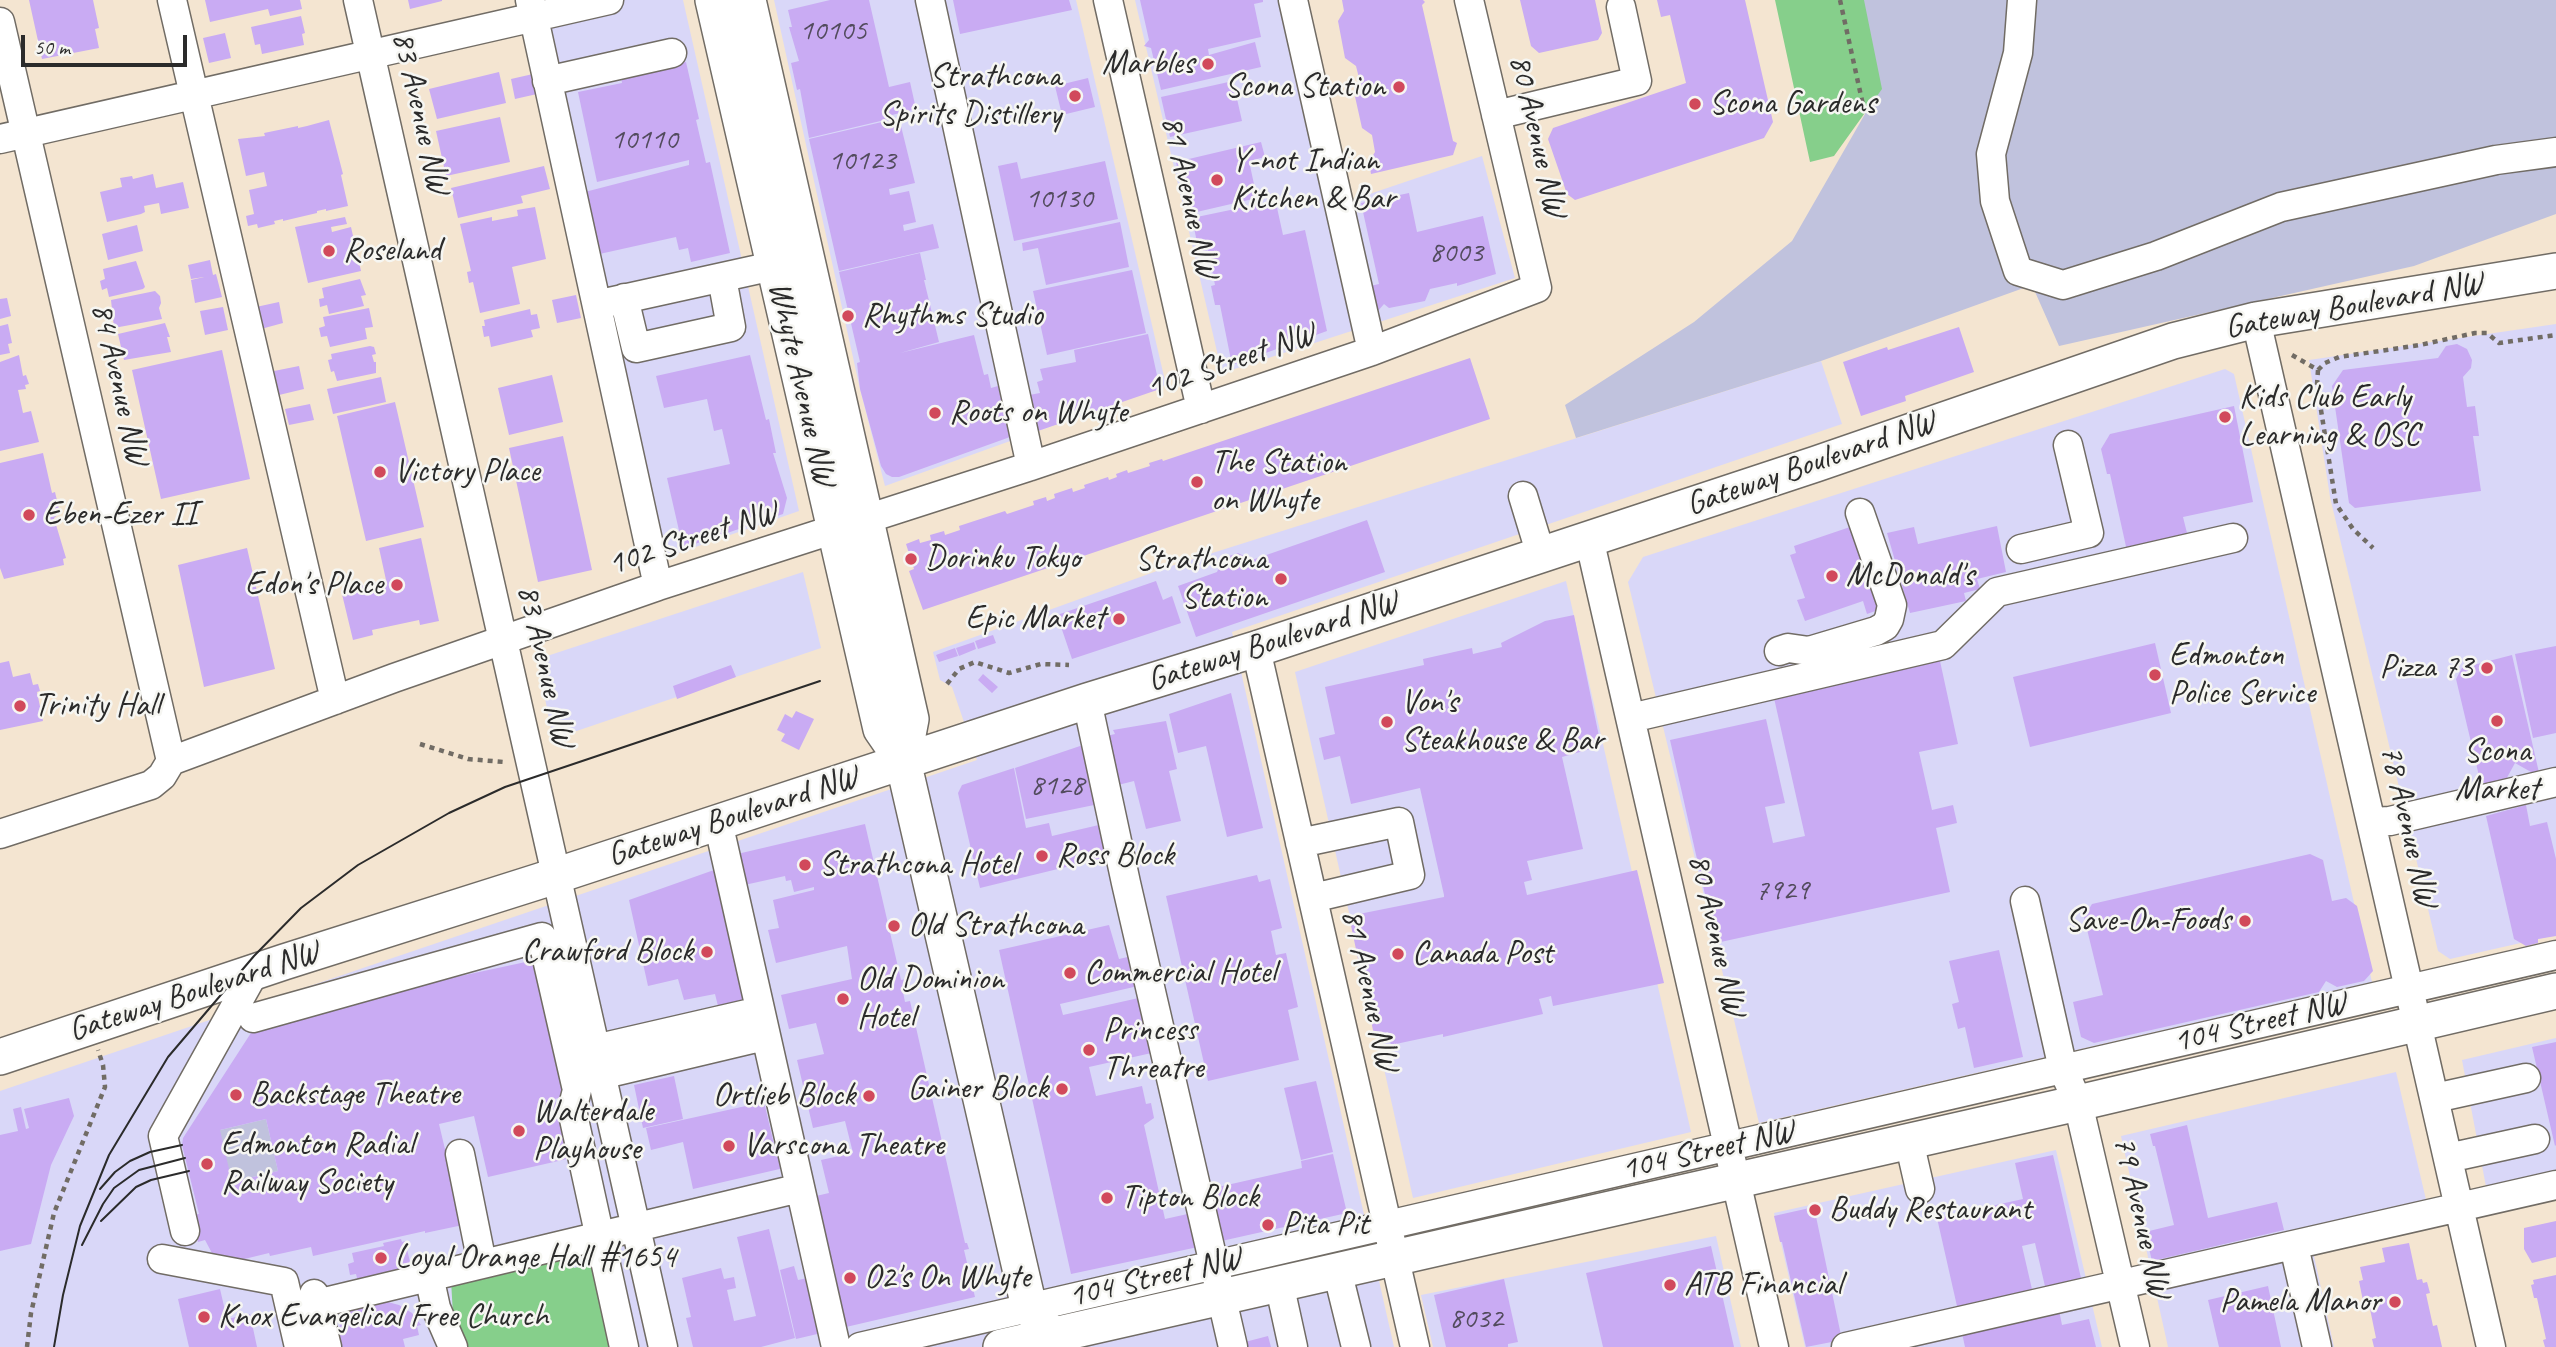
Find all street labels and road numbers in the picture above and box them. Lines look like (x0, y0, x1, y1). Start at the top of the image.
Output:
street label: 83 Avenue NW (382, 28, 458, 198)
street label: 80 Avenue NW (1499, 51, 1575, 221)
street label: 81 Avenue NW (1151, 112, 1227, 282)
street label: Gateway Boulevard NW (2222, 264, 2486, 348)
street label: Whyte Avenue NW (758, 278, 844, 490)
street label: 84 Avenue NW (81, 299, 157, 469)
street label: 102 Street NW (1141, 315, 1321, 409)
street label: Gateway Boulevard NW (1681, 403, 1941, 525)
street label: 102 Street NW (603, 493, 783, 585)
street label: 83 Avenue NW (507, 581, 583, 751)
street label: Gateway Boulevard NW (1143, 583, 1403, 701)
street label: 78 Avenue NW (2370, 741, 2446, 911)
street label: Gateway Boulevard NW (603, 758, 863, 876)
street label: 80 Avenue NW (1678, 850, 1754, 1020)
street label: 81 Avenue NW (1331, 905, 1407, 1075)
street label: Gateway Boulevard NW (64, 933, 324, 1051)
street label: 104 Street NW (2170, 984, 2350, 1062)
street label: 104 Street NW (1618, 1112, 1798, 1190)
street label: 79 Avenue NW (2103, 1132, 2179, 1302)
street label: 104 Street NW (1065, 1239, 1245, 1317)

